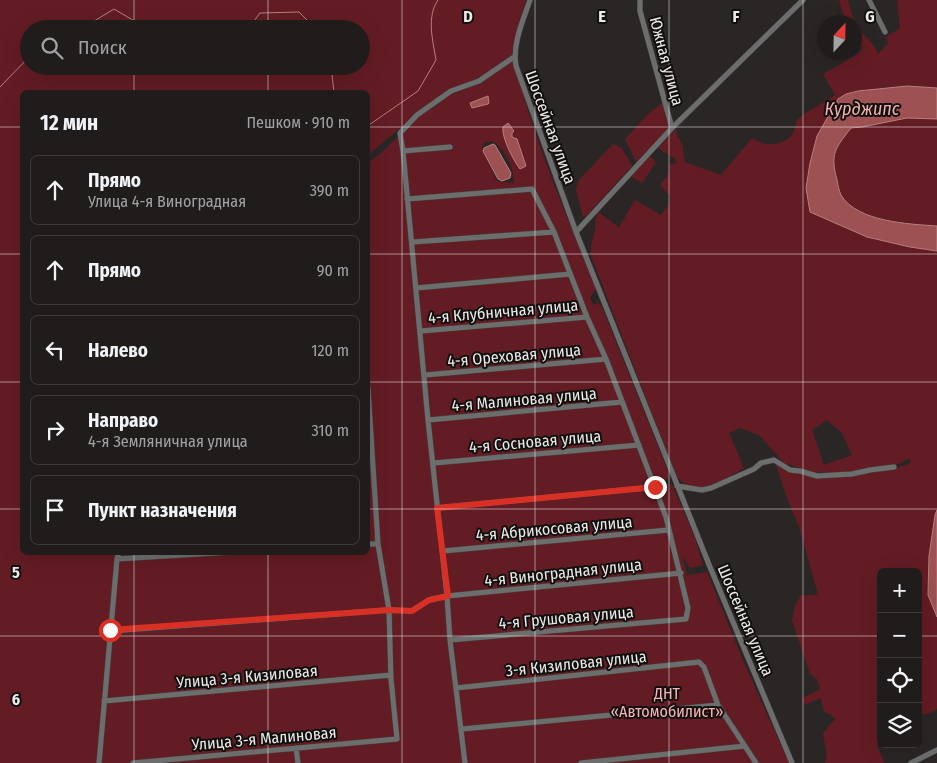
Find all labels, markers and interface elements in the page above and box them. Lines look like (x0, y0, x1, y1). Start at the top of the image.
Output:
text: D (463, 7, 473, 26)
text: E (598, 7, 606, 26)
text: F (732, 7, 740, 26)
text: G (865, 7, 875, 26)
street label: Южная улица (646, 15, 688, 108)
north arrow (817, 15, 862, 60)
search box (20, 20, 370, 75)
icon: search (38, 34, 66, 62)
text: Поиск (78, 36, 127, 59)
street label: Шоссейная улица (521, 68, 580, 187)
water label: Курджипс (825, 98, 900, 120)
text: 12 мин (40, 110, 98, 136)
text: Пешком · 910 m (246, 113, 350, 132)
text: Прямо (88, 169, 141, 192)
icon: ahead (41, 176, 69, 204)
text: 390 m (310, 181, 349, 200)
text: Улица 4-я Виноградная (88, 192, 246, 211)
icon: ahead (41, 256, 69, 284)
text: Прямо (88, 259, 141, 282)
text: 90 m (317, 261, 349, 280)
street label: 4-я Клубничная улица (427, 295, 579, 328)
icon: left (41, 336, 69, 364)
text: Налево (88, 339, 148, 362)
street label: 4-я Ореховая улица (446, 340, 582, 371)
text: 120 m (311, 341, 349, 360)
street label: 4-я Малиновая улица (451, 384, 598, 415)
text: Направо (88, 409, 158, 432)
icon: right (41, 416, 69, 444)
text: 310 m (312, 421, 349, 440)
street label: 4-я Сосновая улица (468, 426, 602, 457)
text: 4-я Земляничная улица (88, 432, 248, 451)
route end (644, 476, 667, 499)
icon: arrive (41, 496, 69, 524)
text: Пункт назначения (88, 499, 237, 522)
street label: 4-я Абрикосовая улица (475, 512, 633, 545)
street label: 4-я Виноградная улица (483, 555, 643, 590)
street label: Шоссейная улица (713, 562, 778, 679)
text: 5 (12, 563, 20, 582)
map controls (877, 568, 922, 748)
button: + (877, 568, 922, 613)
street label: 4-я Грушовая улица (498, 602, 634, 633)
button: − (877, 613, 922, 658)
route start (99, 619, 122, 642)
street label: 3-я Кизиловая улица (505, 647, 648, 680)
button: locate (877, 658, 922, 703)
street label: Улица 3-я Кизиловая (175, 661, 318, 692)
park label: ДНТ «Автомобилист» (610, 684, 724, 721)
text: 6 (12, 690, 20, 709)
button: layers (877, 703, 922, 748)
street label: Улица 3-я Малиновая (190, 723, 337, 754)

